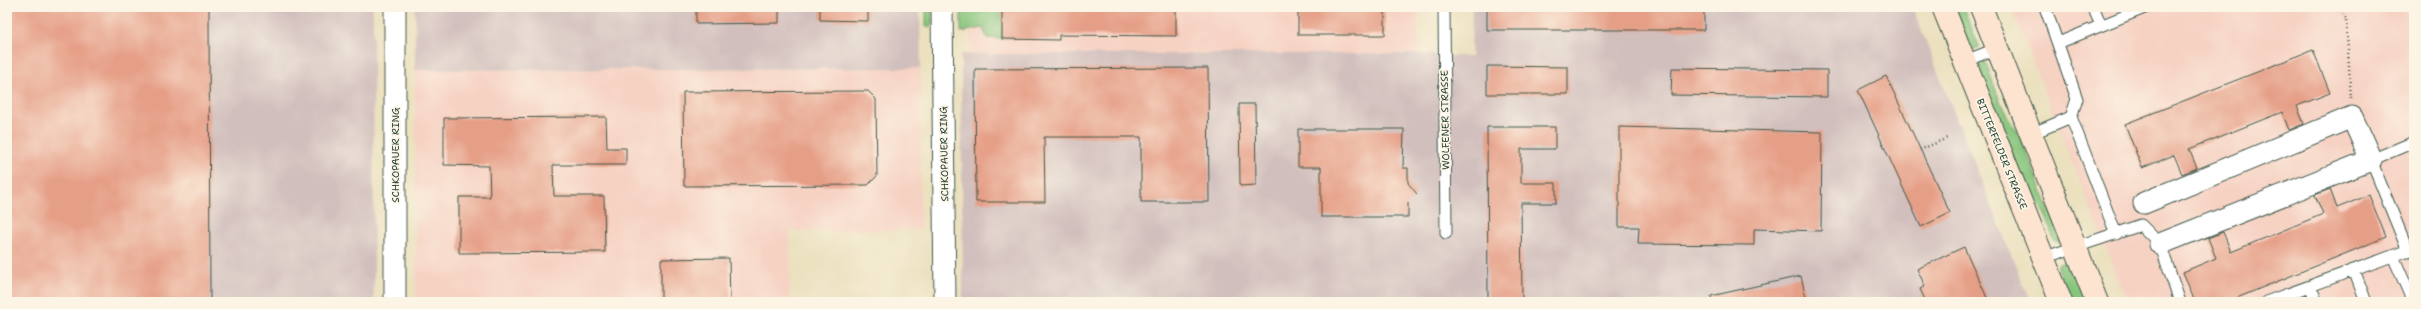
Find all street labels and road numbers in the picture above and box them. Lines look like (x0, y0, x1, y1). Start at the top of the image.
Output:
street label: WOLFENER STRASSE (1438, 70, 1452, 170)
street label: BITTERFELDER STRASSE (1974, 96, 2030, 212)
street label: SCHKOPAUER RING (937, 106, 951, 202)
street label: SCHKOPAUER RING (389, 107, 402, 203)

